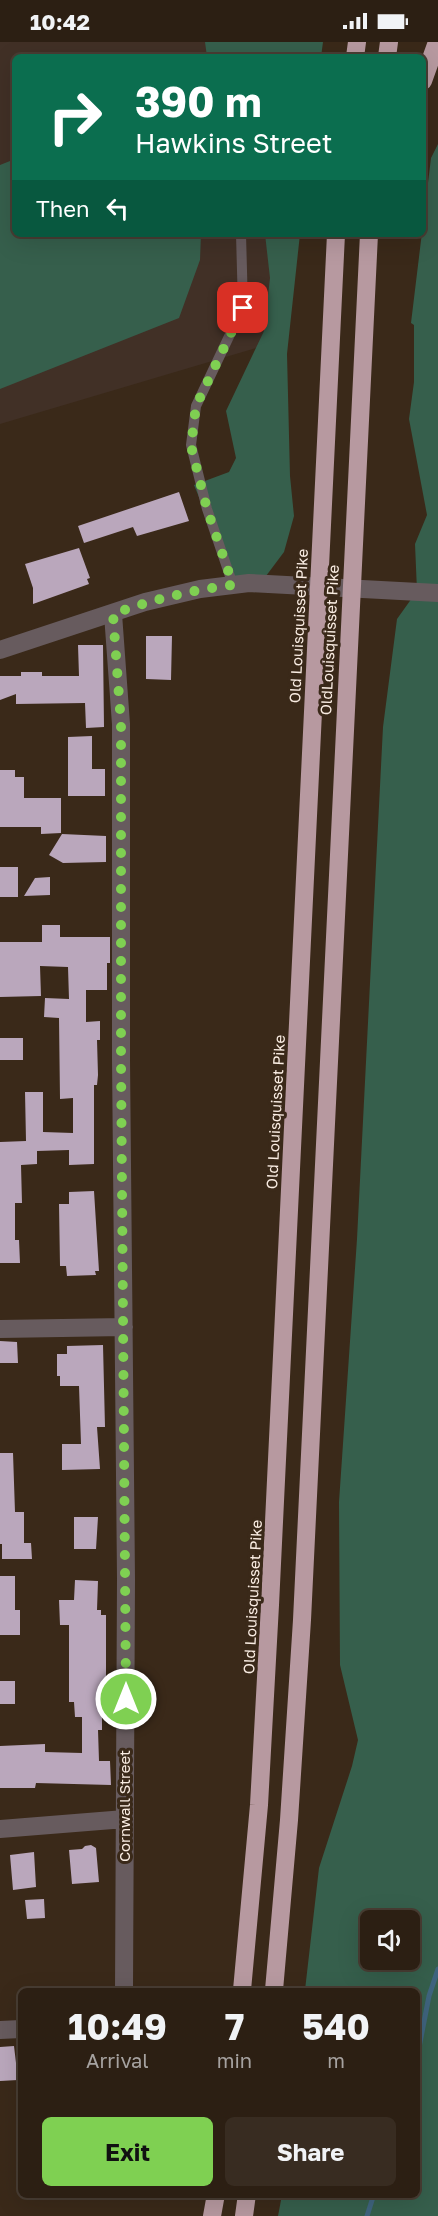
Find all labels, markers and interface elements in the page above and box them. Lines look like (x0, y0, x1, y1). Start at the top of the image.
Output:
text: 10:42 (30, 8, 90, 35)
text: 390 m (135, 76, 262, 126)
icon: right (36, 78, 114, 156)
text: Hawkins Street (135, 127, 332, 159)
icon: left (101, 192, 134, 225)
text: Then (36, 195, 89, 222)
pin (217, 282, 268, 333)
icon: arrive (226, 291, 259, 324)
street label: Old Louisquisset Pike (285, 548, 311, 704)
street label: OldLouisquisset Pike (316, 564, 342, 716)
street label: Old Louisquisset Pike (262, 1034, 288, 1190)
street label: Old Louisquisset Pike (239, 1519, 265, 1675)
position arrow (94, 1667, 158, 1731)
street label: Cornwall Street (115, 1750, 133, 1862)
map controls (360, 1910, 420, 1970)
button: sound (360, 1910, 420, 1970)
text: 10:49 (68, 2005, 167, 2048)
text: 7 (225, 2005, 244, 2048)
text: 540 (302, 2005, 370, 2048)
text: Arrival (86, 2048, 149, 2072)
text: min (217, 2048, 252, 2072)
text: m (327, 2048, 345, 2072)
button: Exit (42, 2117, 213, 2186)
button: Share (225, 2117, 396, 2186)

